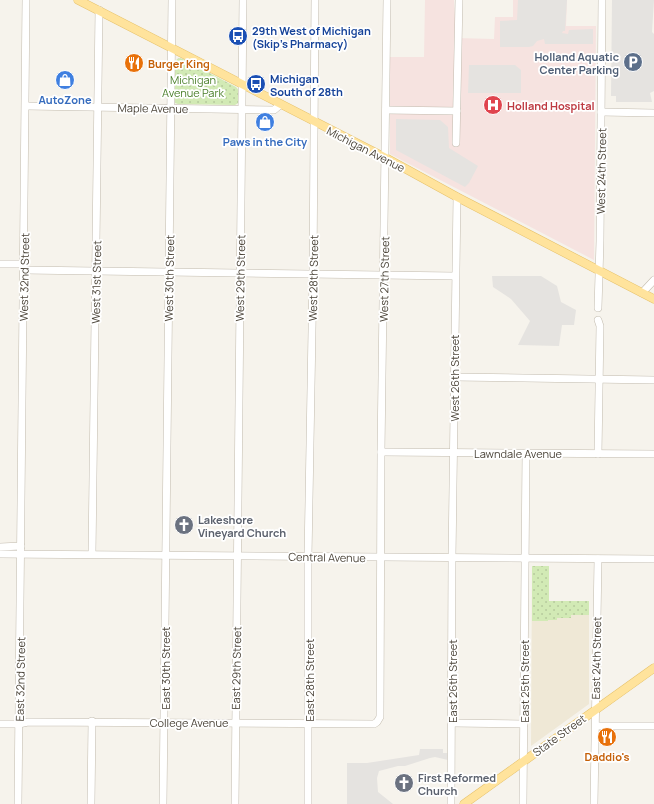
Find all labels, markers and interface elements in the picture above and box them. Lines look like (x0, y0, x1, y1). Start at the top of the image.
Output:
place label: 29th West of Michigan (Skip's Pharmacy) (252, 23, 371, 51)
bus stop icon: 29th West of Michigan (Skip's Pharmacy) (227, 25, 249, 47)
place label: Holland Aquatic Center Parking (534, 49, 619, 77)
parking icon: Holland Aquatic Center Parking (622, 51, 644, 73)
restaurant icon: Burger King (123, 52, 145, 74)
place label: Burger King (148, 56, 210, 71)
shop icon: AutoZone (54, 69, 76, 91)
place label: Michigan South of 28th (270, 71, 343, 99)
park label: Michigan Avenue Park (162, 72, 224, 100)
bus stop icon: Michigan South of 28th (245, 73, 267, 95)
place label: AutoZone (38, 92, 92, 107)
hospital icon: Holland Hospital (482, 94, 504, 116)
place label: Holland Hospital (507, 98, 595, 113)
street label: Maple Avenue (118, 100, 189, 116)
shop icon: Paws in the City (254, 111, 276, 133)
street label: Michigan Avenue (324, 123, 408, 175)
street label: West 24th Street (593, 128, 609, 214)
place label: Paws in the City (223, 134, 308, 149)
street label: West 32nd Street (16, 233, 32, 321)
street label: West 29th Street (232, 234, 248, 322)
street label: West 30th Street (161, 235, 177, 321)
street label: West 28th Street (305, 235, 321, 321)
street label: West 27th Street (376, 236, 392, 322)
street label: West 31st Street (88, 240, 104, 324)
street label: West 26th Street (447, 335, 462, 421)
street label: Lawndale Avenue (474, 446, 563, 461)
place label: Lakeshore Vineyard Church (198, 512, 286, 540)
church icon: Lakeshore Vineyard Church (173, 514, 195, 536)
street label: Central Avenue (288, 549, 366, 565)
street label: East 24th Street (588, 617, 604, 699)
street label: East 30th Street (158, 626, 173, 710)
street label: East 29th Street (228, 626, 244, 710)
street label: East 32nd Street (12, 637, 28, 721)
street label: East 28th Street (302, 639, 317, 721)
street label: East 26th Street (445, 639, 460, 723)
street label: East 25th Street (517, 640, 532, 722)
street label: State Street (529, 711, 589, 759)
street label: College Avenue (150, 715, 229, 730)
restaurant icon: Daddio's (596, 726, 618, 748)
place label: Daddio's (584, 749, 630, 764)
place label: First Reformed Church (418, 770, 496, 798)
church icon: First Reformed Church (393, 772, 415, 794)

